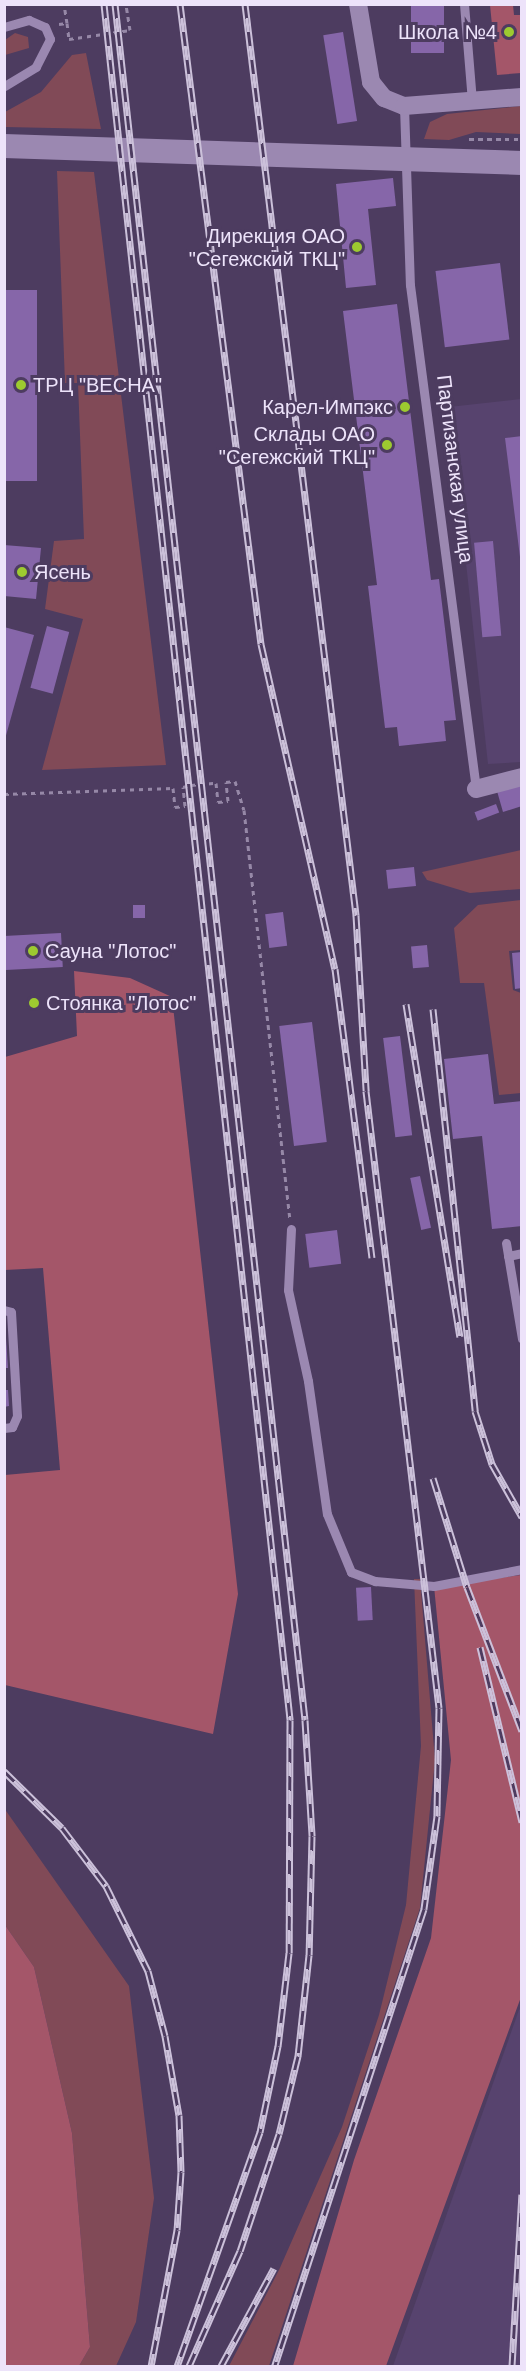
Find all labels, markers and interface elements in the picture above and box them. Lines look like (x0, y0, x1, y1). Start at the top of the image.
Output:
place label: Школа №4 (398, 20, 497, 44)
marker: Школа №4 (502, 25, 516, 39)
place label: Дирекция ОАО "Сегежский ТКЦ" (189, 224, 345, 271)
marker: Дирекция ОАО "Сегежский ТКЦ" (350, 240, 364, 254)
place label: ТРЦ "ВЕСНА" (33, 373, 162, 397)
street label: Партизанская улица (432, 373, 478, 565)
marker: ТРЦ "ВЕСНА" (14, 378, 28, 392)
place label: Карел-Импэкс (262, 395, 393, 419)
marker: Карел-Импэкс (398, 400, 412, 414)
place label: Склады ОАО "Сегежский ТКЦ" (219, 422, 375, 469)
marker: Склады ОАО "Сегежский ТКЦ" (380, 438, 394, 452)
place label: Ясень (34, 560, 91, 584)
marker: Ясень (15, 565, 29, 579)
place label: Сауна "Лотос" (45, 939, 176, 963)
marker: Сауна "Лотос" (26, 944, 40, 958)
place label: Стоянка "Лотос" (46, 991, 196, 1015)
marker: Стоянка "Лотос" (27, 996, 41, 1010)

